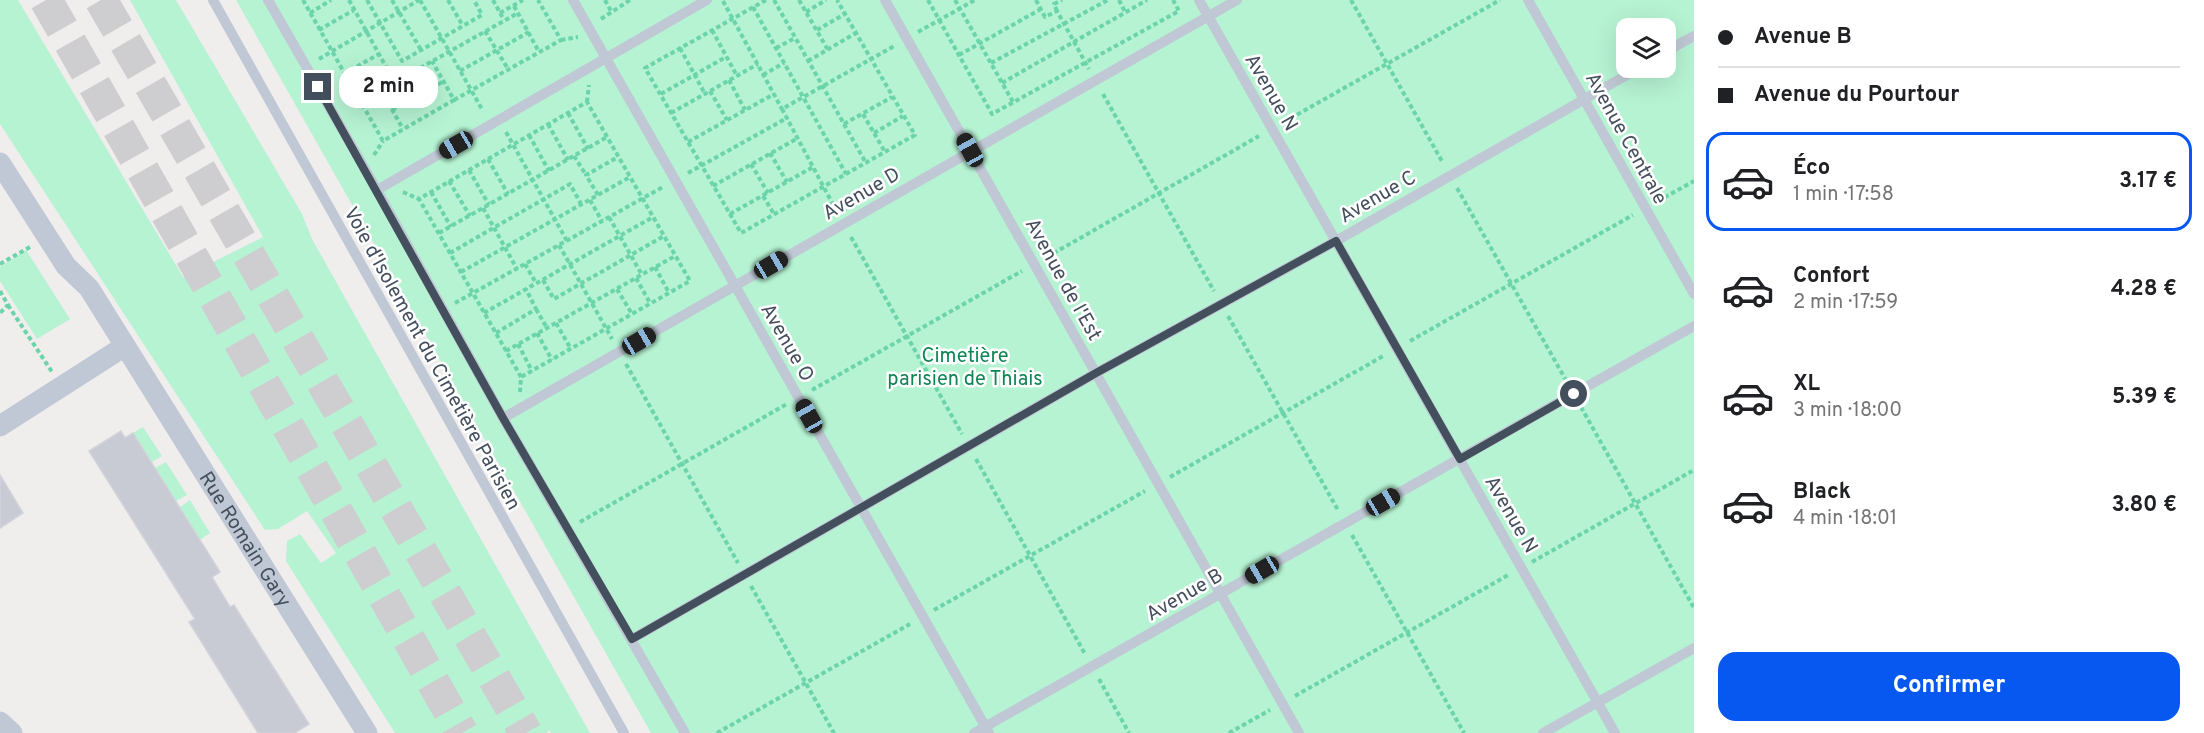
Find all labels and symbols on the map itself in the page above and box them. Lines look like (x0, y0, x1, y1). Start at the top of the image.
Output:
street label: Avenue N (1238, 49, 1303, 137)
callout: 2 min (339, 66, 438, 108)
street label: Avenue Centrale (1578, 68, 1672, 210)
route end (304, 73, 331, 100)
car (436, 128, 476, 162)
car (953, 130, 987, 170)
street label: Avenue D (819, 162, 905, 227)
street label: Avenue C (1335, 165, 1421, 230)
street label: Voie d'Isolement du Cimetière Parisien (337, 203, 526, 515)
street label: Avenue de l'Est (1018, 214, 1107, 346)
car (751, 248, 791, 282)
street label: Avenue O (753, 299, 819, 387)
car (619, 324, 659, 358)
park label: Cimetière parisien de Thiais (887, 344, 1043, 393)
route start (1560, 380, 1587, 407)
car (792, 396, 826, 436)
street label: Rue Romain Gary (192, 467, 296, 613)
street label: Avenue N (1478, 471, 1543, 559)
car (1363, 485, 1403, 519)
car (1242, 553, 1282, 587)
street label: Avenue B (1142, 563, 1228, 628)

